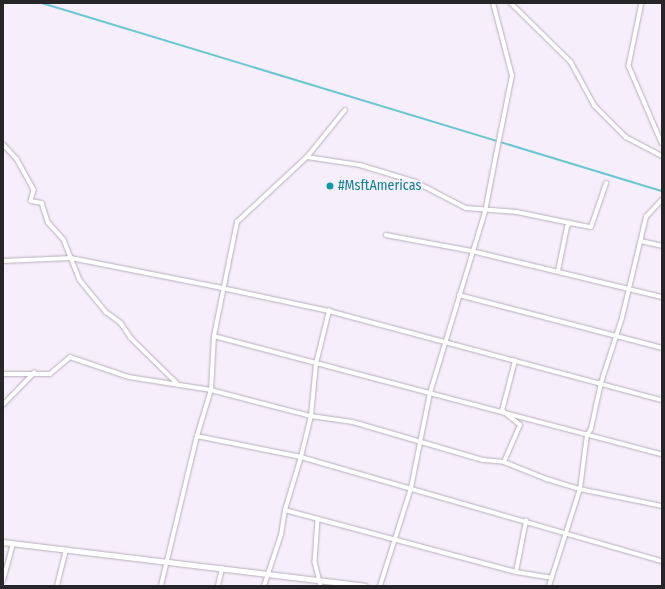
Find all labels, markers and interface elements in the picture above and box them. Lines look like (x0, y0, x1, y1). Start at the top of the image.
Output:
place label: #MsftAmericas (338, 178, 421, 194)
marker: #MsftAmericas (325, 181, 335, 191)

